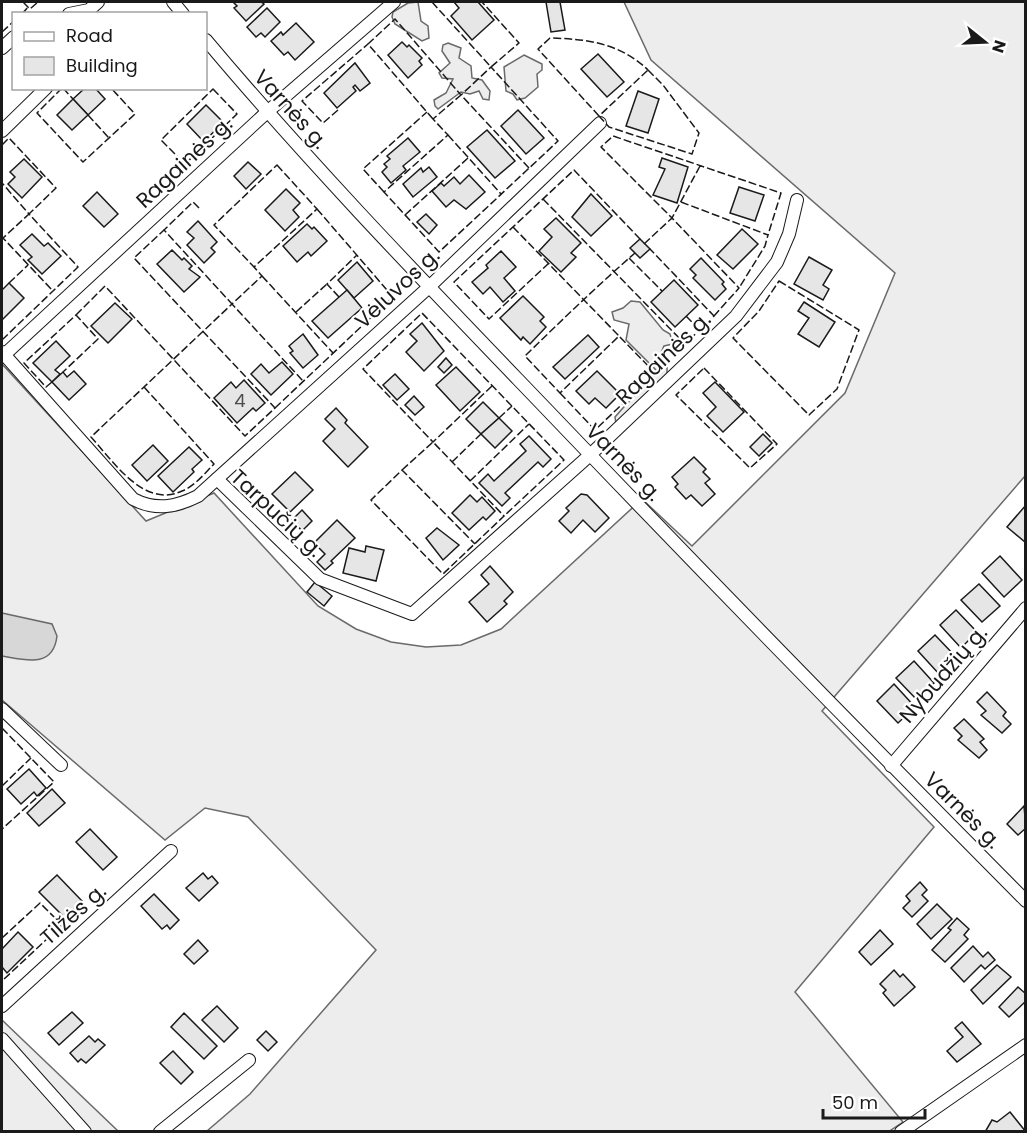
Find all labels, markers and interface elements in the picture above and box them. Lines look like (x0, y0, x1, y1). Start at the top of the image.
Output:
legend (12, 12, 207, 90)
north arrow (955, 12, 1015, 72)
text: Road (66, 23, 113, 48)
text: N (986, 37, 1012, 56)
text: Building (66, 53, 138, 78)
street label: Varnės g. (247, 63, 335, 155)
street label: Ragainės g. (129, 110, 239, 214)
street label: Vėluvos g. (348, 241, 446, 335)
street label: Ragainės g. (609, 305, 717, 411)
house number: 4 (234, 388, 246, 413)
street label: Varnės g. (580, 417, 668, 507)
street label: Tarpučių g. (224, 463, 330, 563)
street label: Nybudžių g. (892, 619, 994, 729)
street label: Varnės g. (918, 765, 1008, 855)
street label: Tilžės g. (34, 877, 112, 951)
scale bar (823, 1082, 925, 1120)
text: 50 m (832, 1090, 878, 1115)

